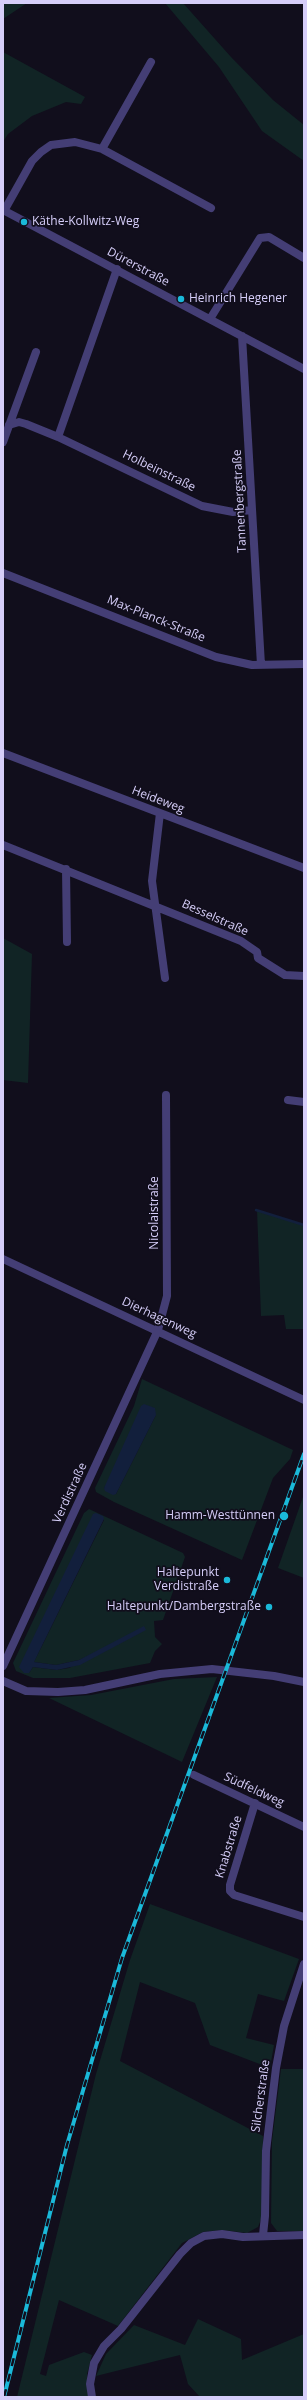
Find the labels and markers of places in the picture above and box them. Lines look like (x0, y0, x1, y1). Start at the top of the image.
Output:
place label: Käthe-Kollwitz-Weg (32, 215, 139, 229)
marker: Käthe-Kollwitz-Weg (19, 217, 29, 227)
place label: Heinrich Hegener (189, 292, 287, 306)
marker: Heinrich Hegener (176, 294, 186, 304)
place label: Hamm-Westtünnen (165, 1509, 275, 1523)
marker: Hamm-Westtünnen (278, 1510, 290, 1522)
place label: Haltepunkt Verdistraße (154, 1566, 219, 1594)
marker: Haltepunkt Verdistraße (222, 1575, 232, 1585)
place label: Haltepunkt/Dambergstraße (107, 1600, 261, 1614)
marker: Haltepunkt/Dambergstraße (264, 1602, 274, 1612)

